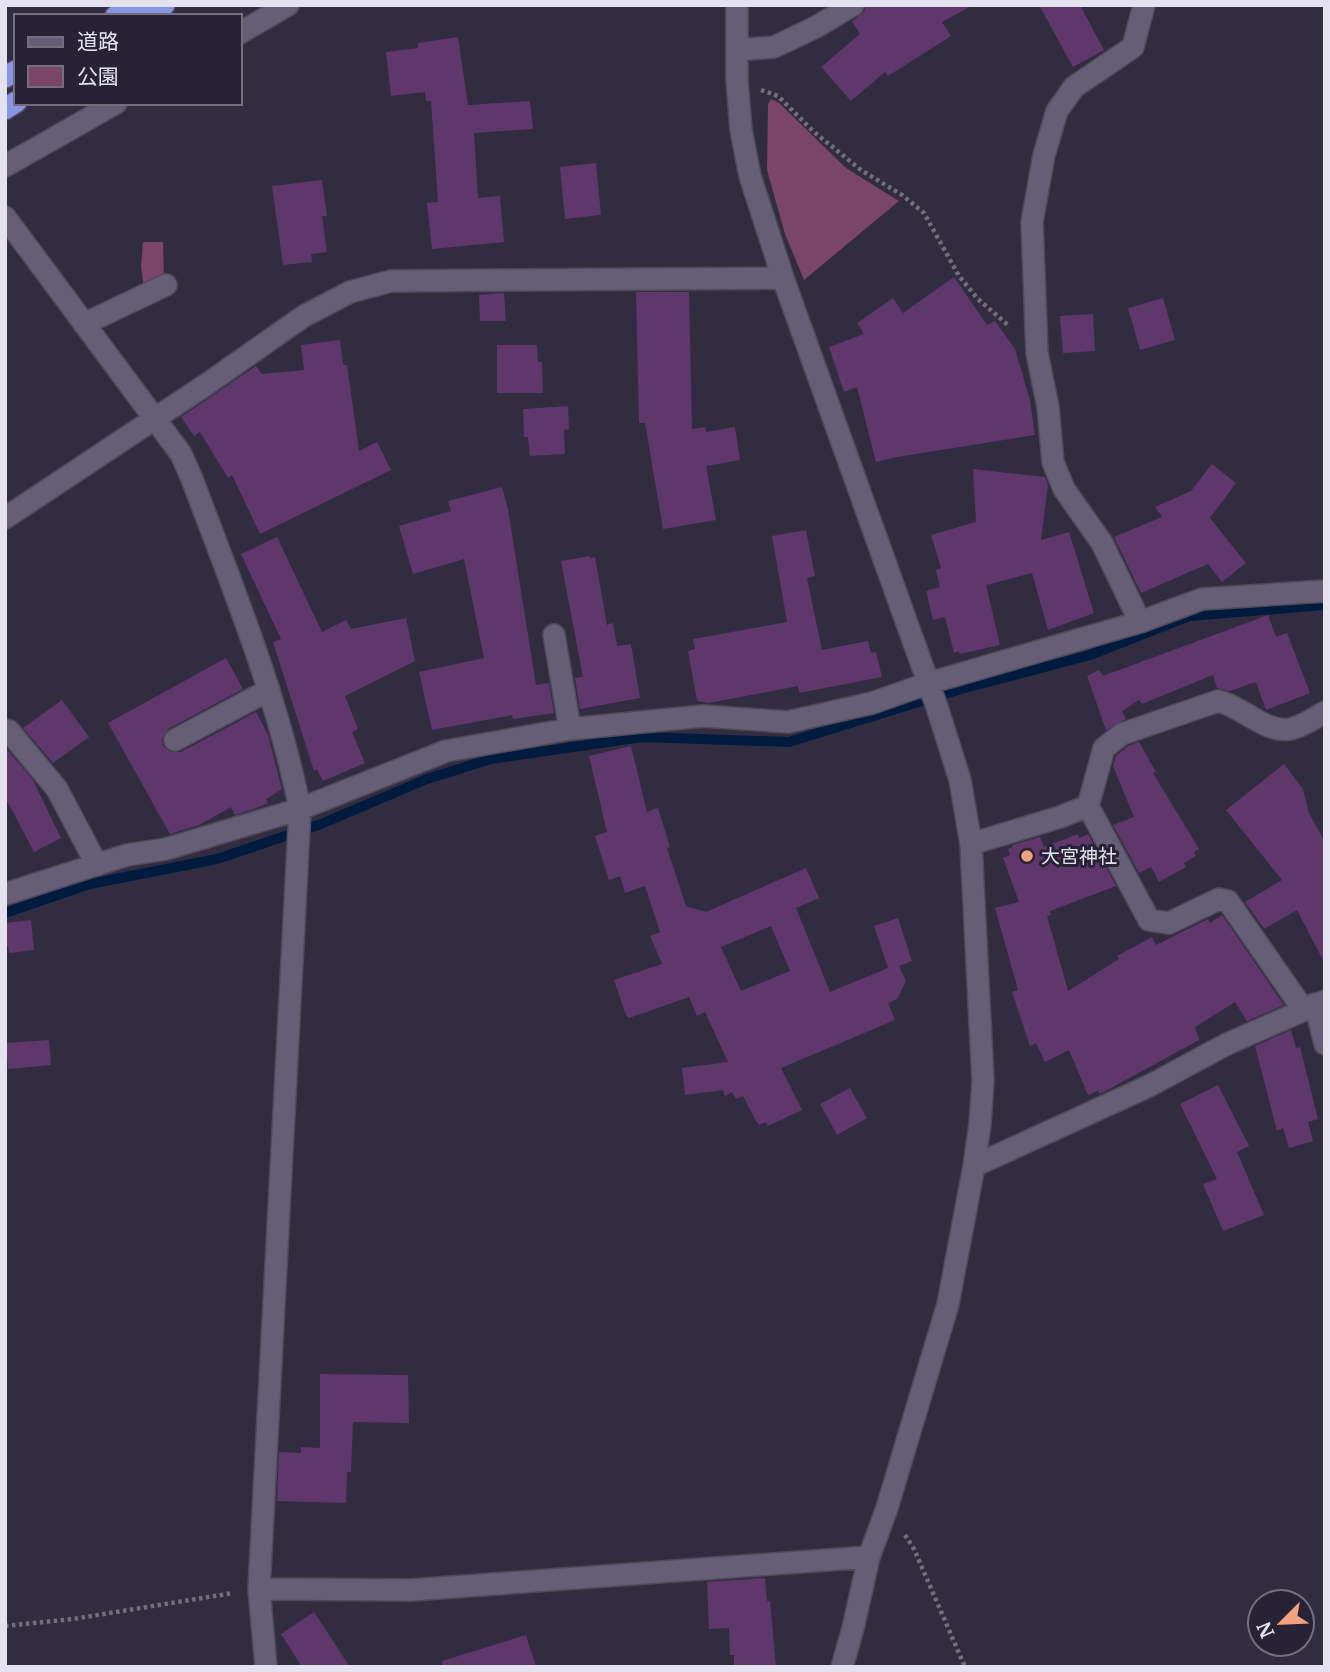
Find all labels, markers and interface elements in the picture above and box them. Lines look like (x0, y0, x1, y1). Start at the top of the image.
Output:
legend (14, 14, 242, 105)
text: 道路 (77, 28, 119, 55)
text: 公園 (77, 63, 119, 90)
place label: 大宮神社 (1041, 844, 1117, 868)
marker: 大宮神社 (1019, 848, 1035, 864)
north arrow (1246, 1588, 1316, 1658)
text: N (1251, 1618, 1279, 1642)

